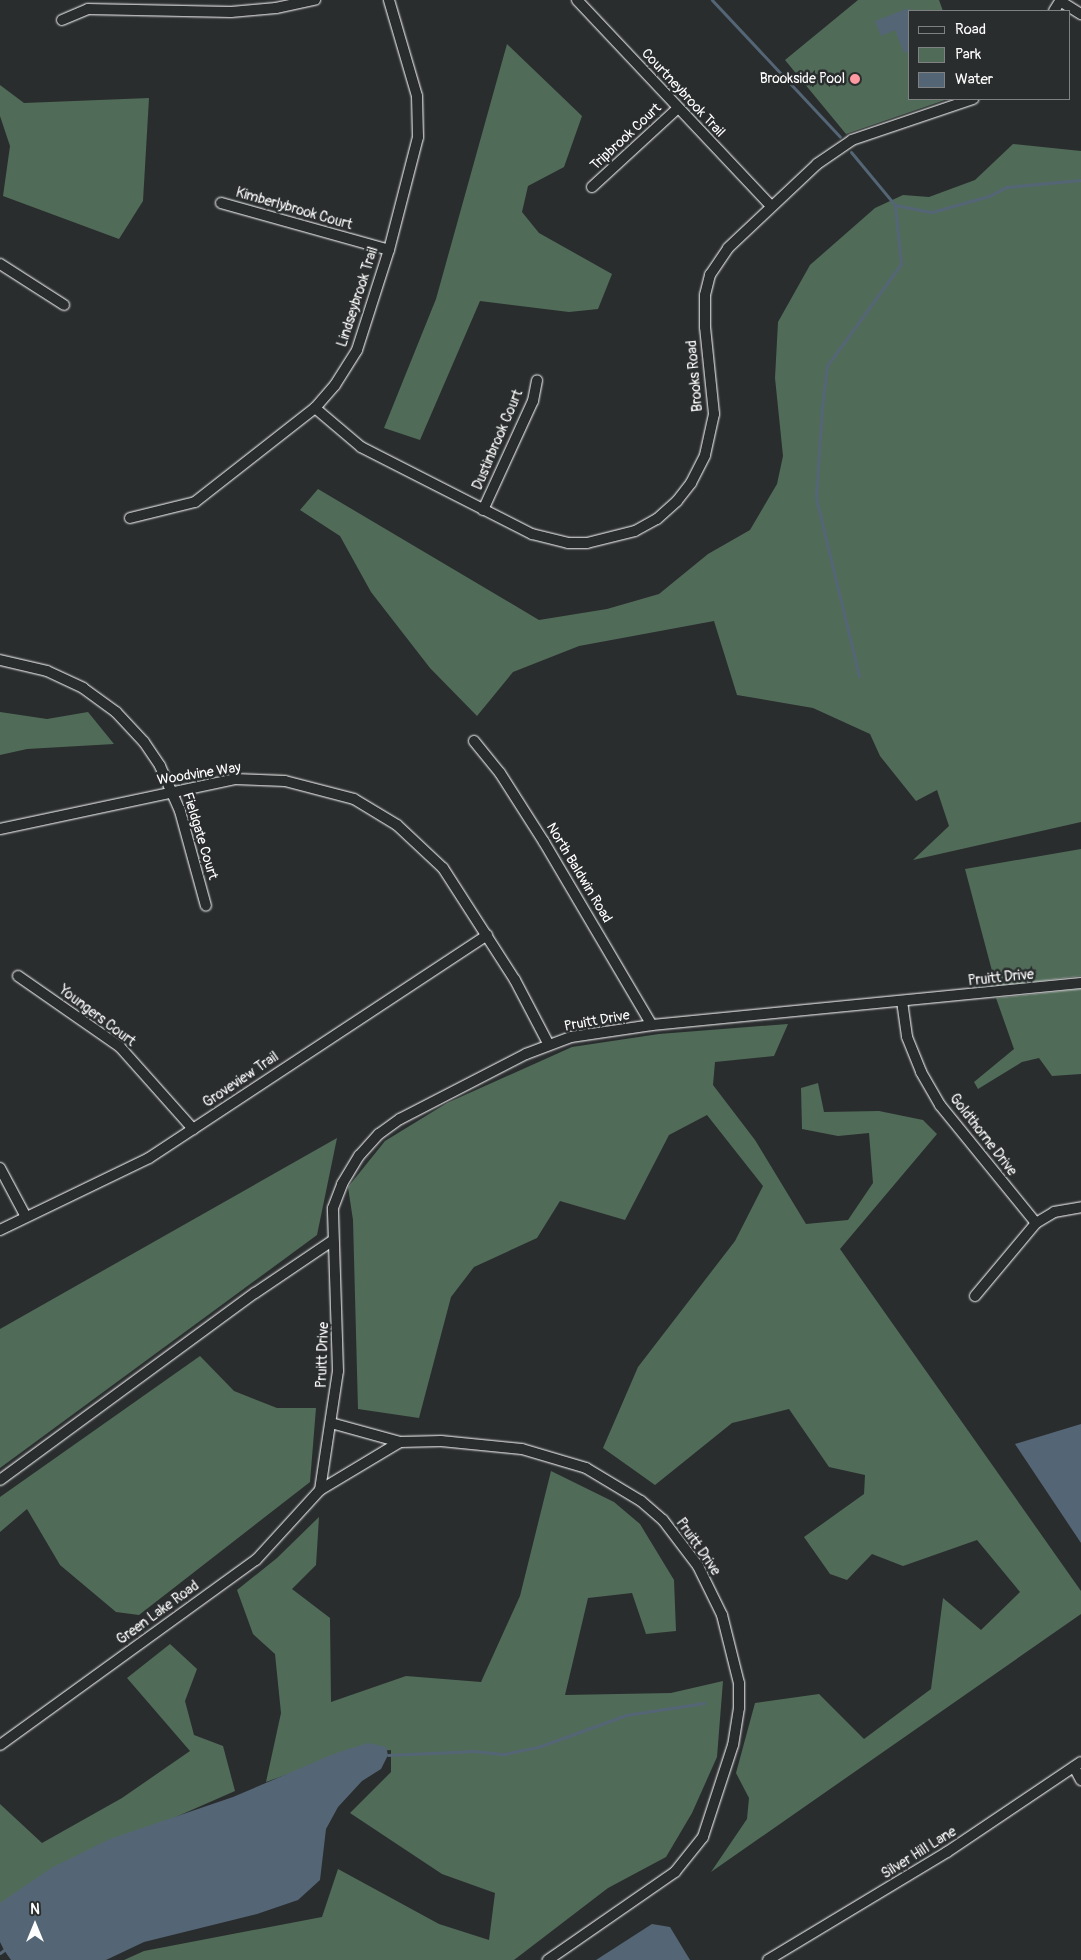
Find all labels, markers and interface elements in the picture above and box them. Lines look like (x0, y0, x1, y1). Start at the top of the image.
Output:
legend (908, 10, 1071, 100)
text: Road (955, 20, 986, 39)
street label: Courtneybrook Trail (638, 45, 728, 141)
text: Park (955, 45, 981, 64)
text: Water (955, 70, 993, 89)
place label: Brookside Pool (760, 71, 845, 87)
marker: Brookside Pool (849, 73, 861, 85)
street label: Tripbrook Court (587, 100, 665, 174)
street label: Kimberlybrook Court (234, 184, 354, 234)
street label: Lindseybrook Trail (334, 245, 382, 349)
street label: Brooks Road (684, 340, 706, 412)
street label: Dustinbrook Court (469, 387, 527, 493)
street label: Woodvine Way (156, 759, 242, 789)
street label: Fieldgate Court (179, 790, 221, 882)
street label: North Baldwin Road (543, 820, 615, 926)
street label: Pruitt Drive (967, 966, 1035, 990)
street label: Youngers Court (55, 982, 139, 1050)
street label: Pruitt Drive (563, 1007, 631, 1035)
street label: Groveview Trail (200, 1049, 282, 1111)
street label: Goldthorne Drive (946, 1091, 1020, 1179)
street label: Pruitt Drive (313, 1322, 333, 1388)
street label: Pruitt Drive (672, 1515, 724, 1579)
street label: Green Lake Road (114, 1578, 202, 1648)
street label: Silver Hill Lane (878, 1823, 960, 1883)
north arrow (10, 1900, 60, 1950)
text: N (30, 1901, 40, 1918)

